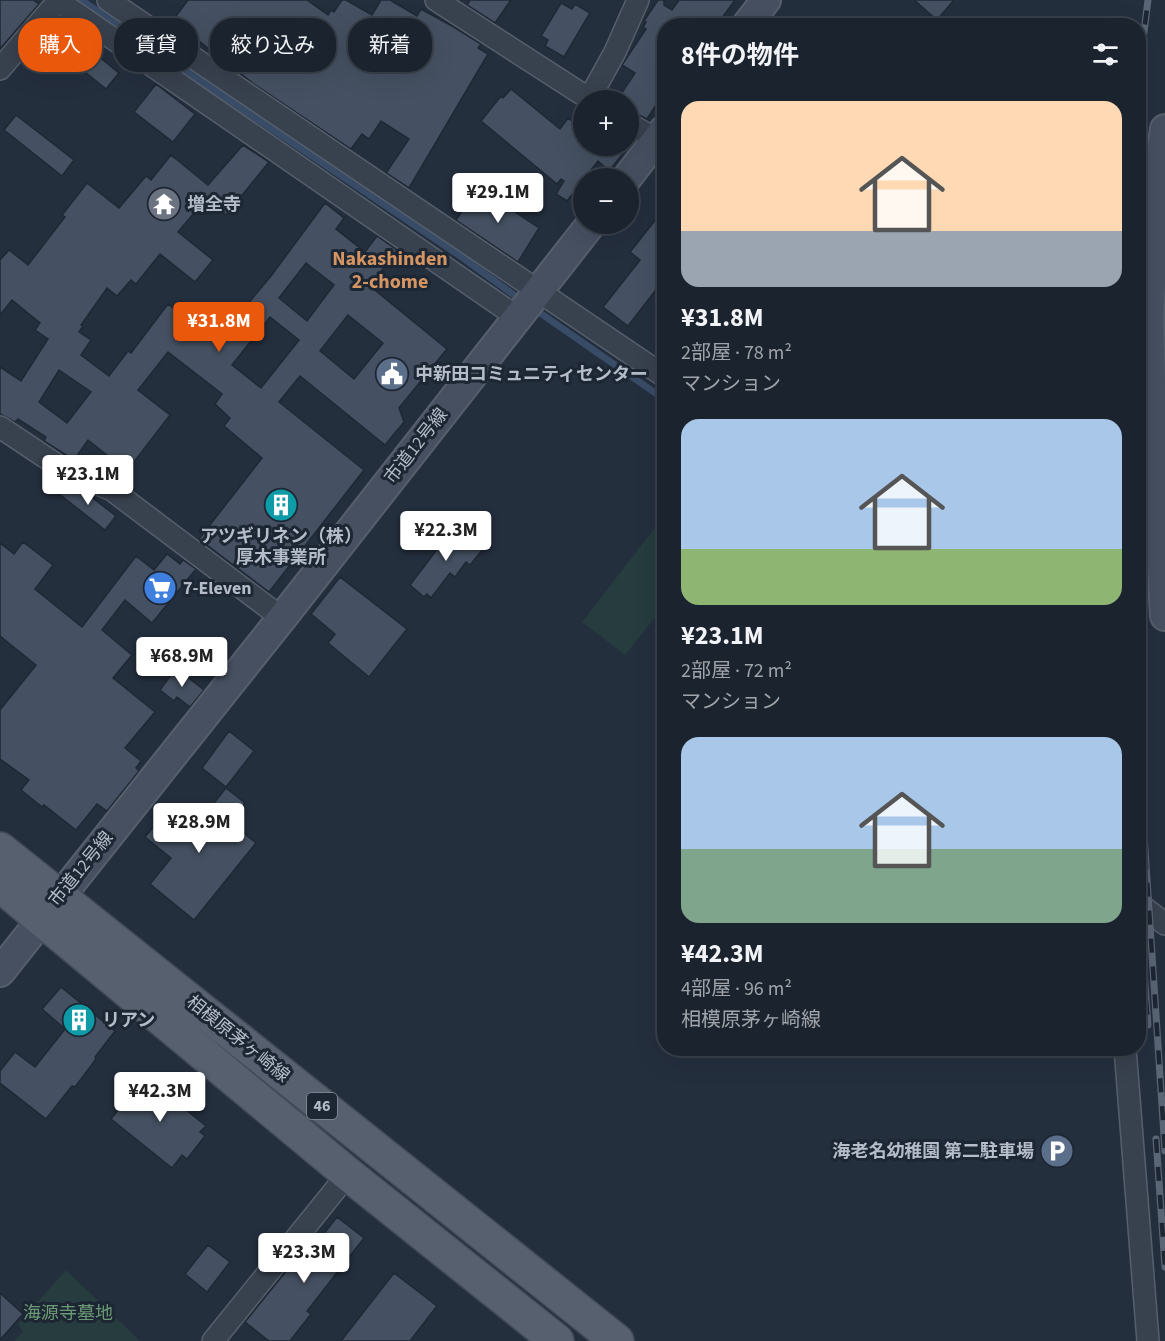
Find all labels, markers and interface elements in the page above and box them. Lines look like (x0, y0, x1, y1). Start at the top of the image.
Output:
chip: 購入 (18, 18, 102, 72)
chip: 賃貸 (114, 18, 198, 72)
chip: 絞り込み (210, 18, 336, 72)
chip: 新着 (348, 18, 432, 72)
text: 8件の物件 (681, 37, 799, 74)
icon: filters (1089, 38, 1122, 71)
map controls (573, 90, 639, 234)
button: + (573, 90, 639, 156)
icon: home (848, 140, 956, 248)
button: − (573, 168, 639, 234)
pin: ¥29.1M (449, 173, 547, 224)
text: ¥29.1M (466, 178, 530, 206)
temple icon: 増全寺 (146, 186, 182, 222)
place label: 増全寺 (187, 192, 241, 217)
district label: Nakashinden 2-chome (332, 245, 448, 296)
text: ¥31.8M (681, 299, 764, 336)
pin: ¥31.8M (170, 302, 268, 353)
text: ¥31.8M (187, 307, 251, 335)
text: 2部屋 · 78 m² (681, 339, 792, 367)
public building icon: 中新田コミュニティセンター (374, 356, 410, 392)
place label: 中新田コミュニティセンター (415, 362, 648, 387)
text: マンション (681, 370, 781, 398)
street label: 市道12号線 (378, 403, 454, 489)
pin: ¥23.1M (39, 455, 137, 506)
icon: home (848, 458, 956, 566)
text: ¥23.1M (56, 460, 120, 488)
building icon: アツギリネン（株） 厚木事業所 (263, 487, 299, 523)
pin: ¥22.3M (397, 511, 495, 562)
text: ¥22.3M (414, 516, 478, 544)
place label: アツギリネン（株） 厚木事業所 (200, 524, 362, 570)
supermarket icon: 7-Eleven (142, 570, 178, 606)
place label: 7-Eleven (183, 576, 252, 601)
text: ¥23.1M (681, 617, 764, 654)
pin: ¥68.9M (133, 637, 231, 688)
text: ¥68.9M (150, 642, 214, 670)
text: 2部屋 · 72 m² (681, 657, 792, 685)
text: マンション (681, 688, 781, 716)
icon: home (848, 776, 956, 884)
pin: ¥28.9M (150, 803, 248, 854)
text: ¥28.9M (167, 808, 231, 836)
street label: 市道12号線 (43, 826, 119, 912)
text: ¥42.3M (681, 935, 764, 972)
text: 4部屋 · 96 m² (681, 975, 792, 1003)
street label: 相模原茅ヶ崎線 (181, 990, 295, 1088)
building icon: リアン (61, 1002, 97, 1038)
text: 相模原茅ヶ崎線 (681, 1006, 821, 1034)
place label: リアン (102, 1008, 155, 1033)
pin: ¥42.3M (111, 1072, 209, 1123)
text: ¥42.3M (128, 1077, 192, 1105)
road number: 46 (307, 1093, 337, 1119)
parking icon: 海老名幼稚園 第二駐車場 (1039, 1133, 1075, 1169)
place label: 海老名幼稚園 第二駐車場 (832, 1139, 1034, 1164)
pin: ¥23.3M (255, 1233, 353, 1284)
text: ¥23.3M (272, 1238, 336, 1266)
park label: 海源寺墓地 (23, 1301, 113, 1326)

